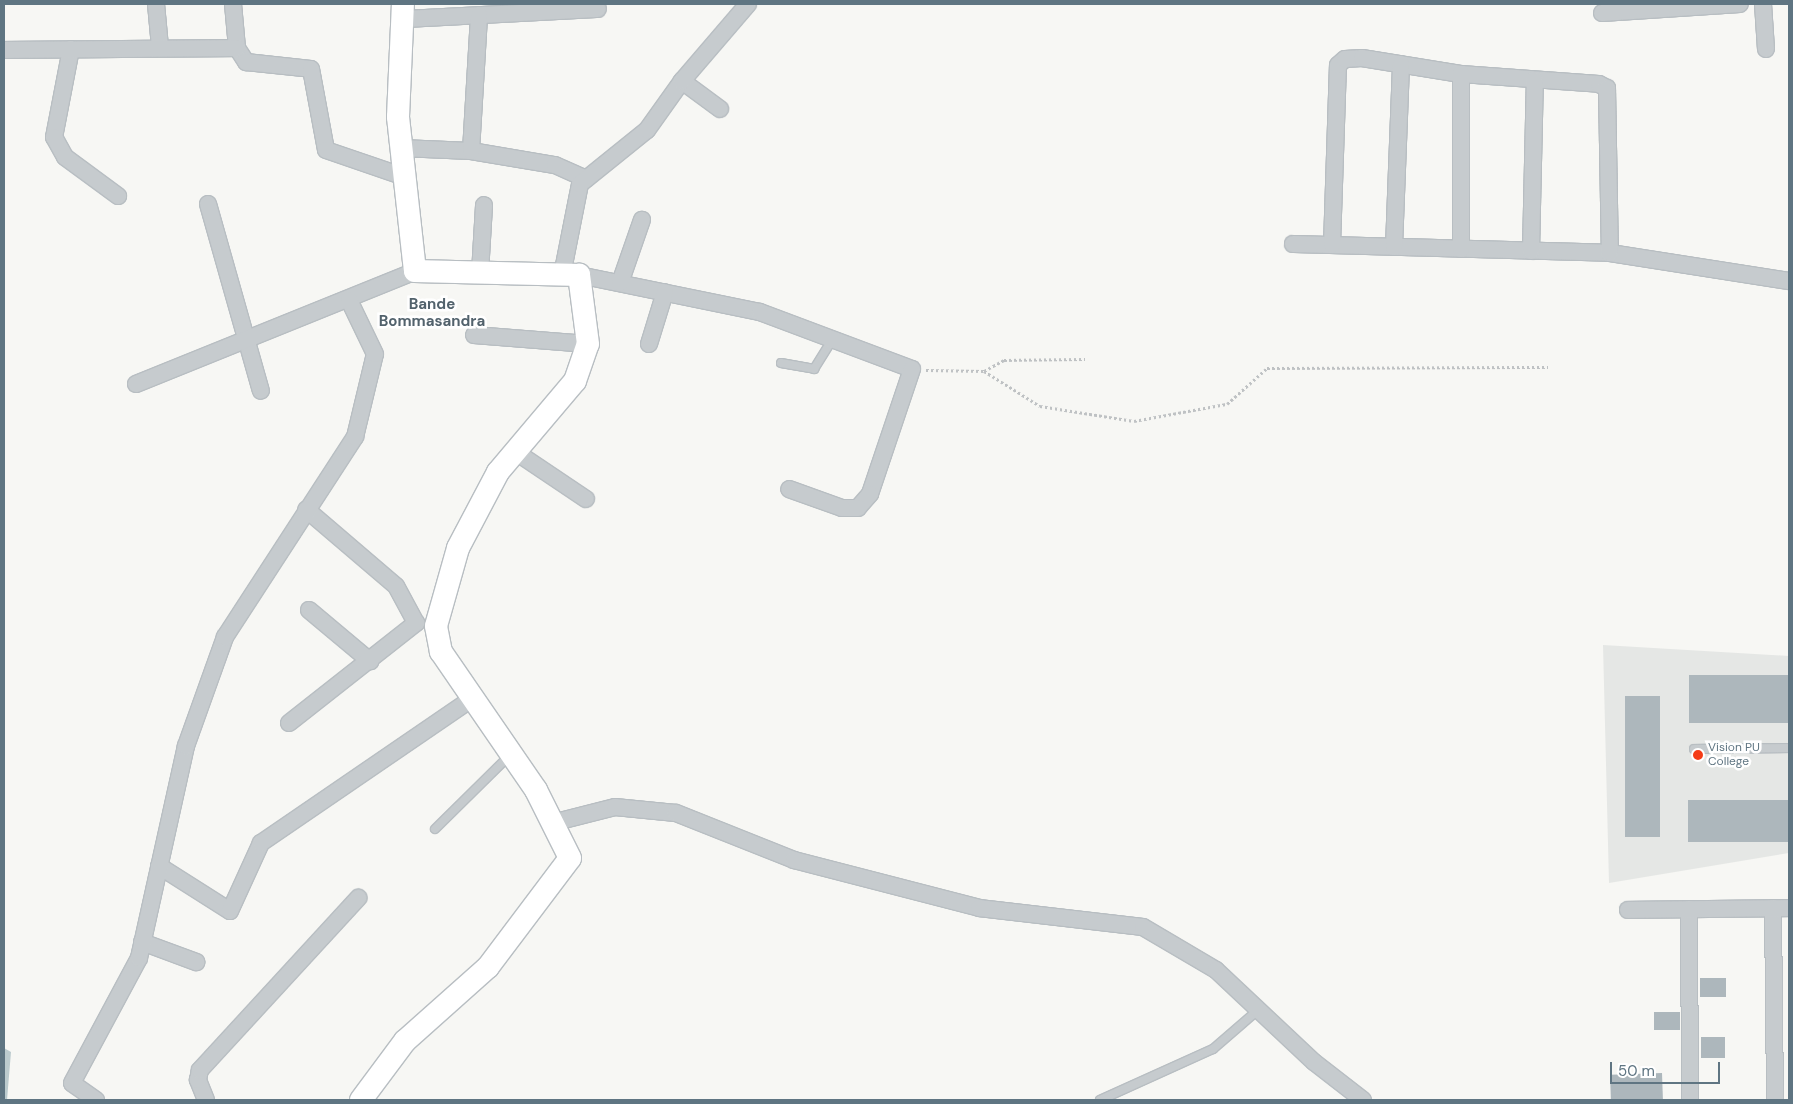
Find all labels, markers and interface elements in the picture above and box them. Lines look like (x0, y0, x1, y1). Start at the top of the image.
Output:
district label: Bande Bommasandra (379, 295, 485, 330)
place label: Vision PU College (1708, 741, 1760, 769)
marker: Vision PU College (1692, 749, 1704, 761)
scale bar (1613, 1052, 1723, 1084)
text: 50 m (1618, 1061, 1655, 1081)

